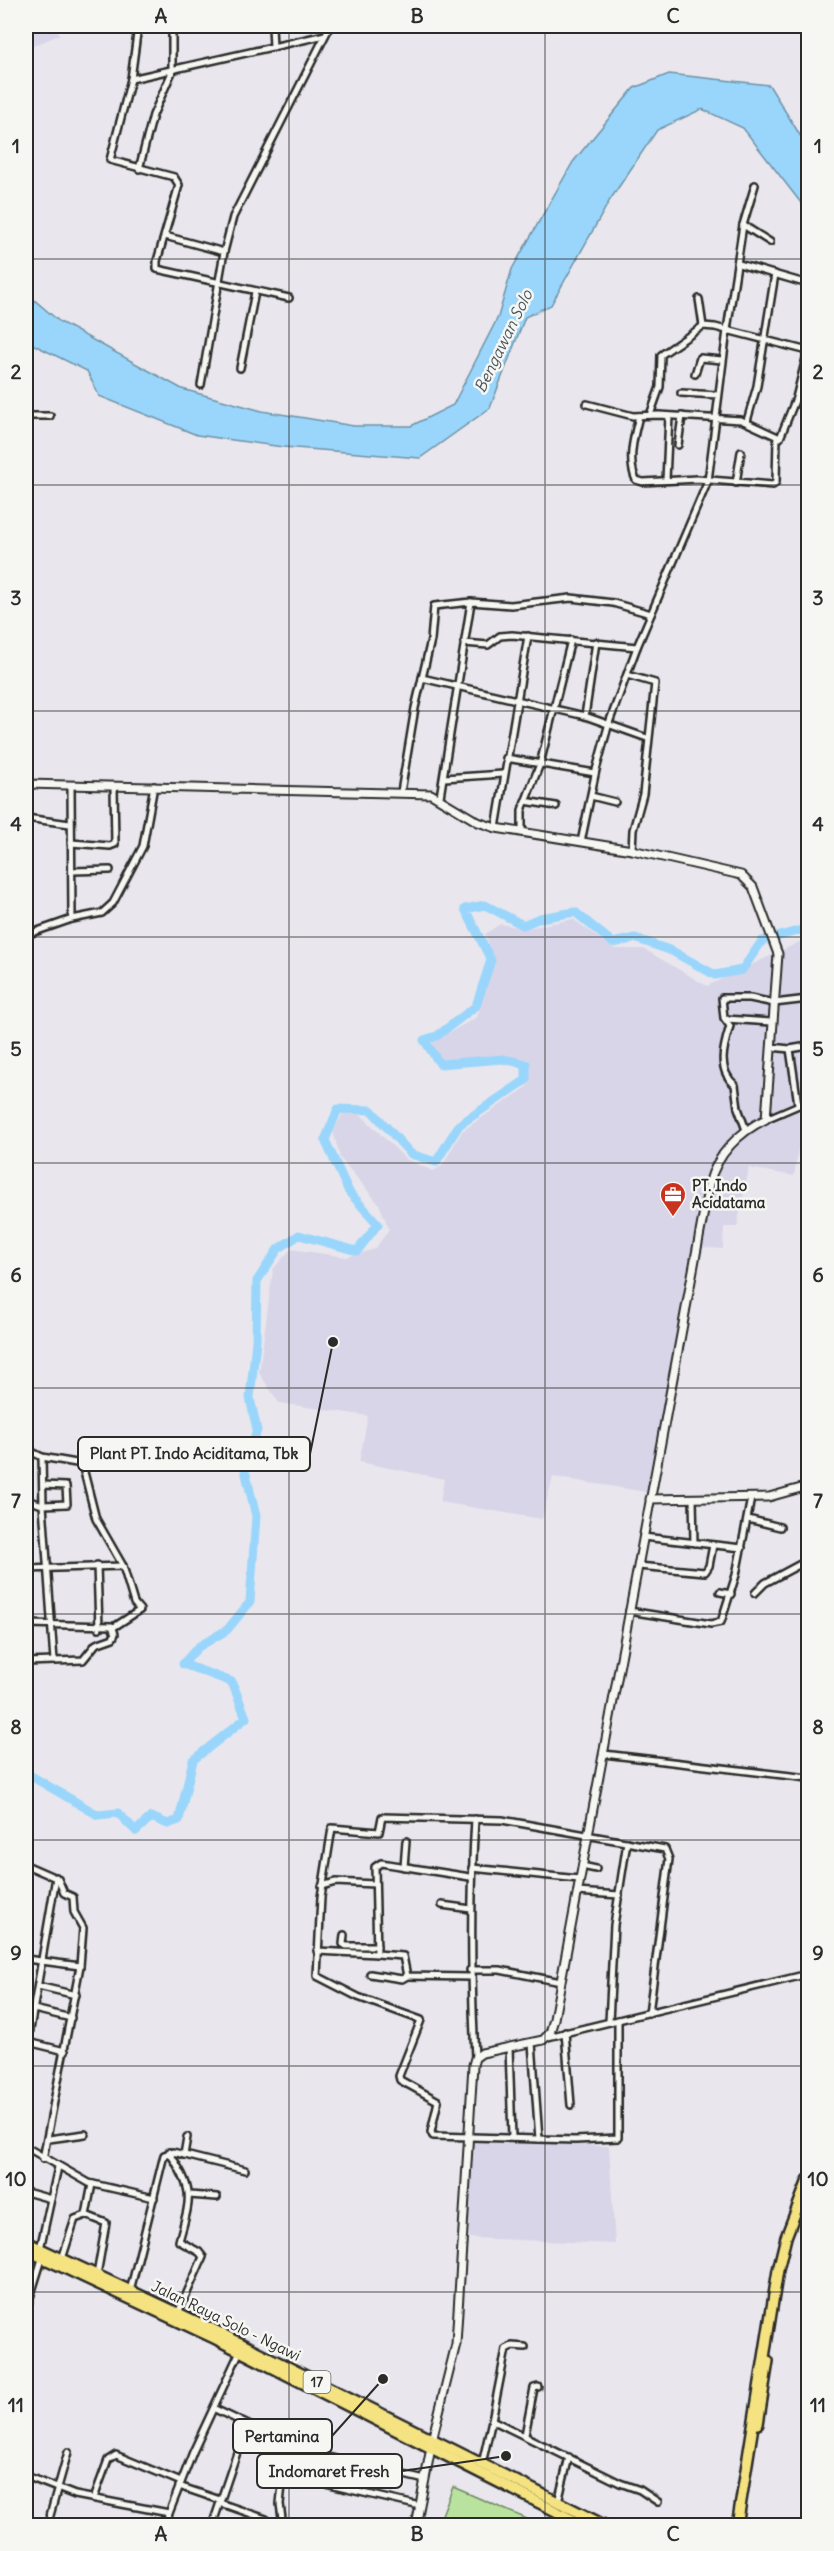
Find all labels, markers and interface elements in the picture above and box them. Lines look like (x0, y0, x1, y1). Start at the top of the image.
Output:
text: A (155, 3, 168, 28)
text: B (410, 3, 424, 28)
text: C (666, 3, 680, 28)
text: 1 (12, 133, 20, 158)
text: 1 (814, 133, 822, 158)
water label: Bengawan Solo (470, 286, 537, 396)
text: 2 (11, 359, 22, 384)
text: 2 (813, 359, 824, 384)
text: 3 (10, 585, 22, 610)
text: 3 (812, 585, 824, 610)
text: 4 (10, 811, 22, 836)
text: 4 (812, 811, 824, 836)
text: 5 (10, 1036, 22, 1061)
text: 5 (812, 1036, 824, 1061)
place label: PT. Indo Acidatama (692, 1176, 766, 1212)
office icon: PT. Indo Acidatama (658, 1180, 688, 1218)
text: 6 (10, 1262, 22, 1287)
text: 6 (812, 1262, 824, 1287)
callout: Plant PT. Indo Aciditama, Tbk (78, 1437, 310, 1471)
text: Plant PT. Indo Aciditama, Tbk (90, 1443, 298, 1463)
text: 7 (11, 1488, 21, 1513)
text: 7 (813, 1488, 823, 1513)
text: 8 (10, 1714, 22, 1739)
text: 8 (812, 1714, 824, 1739)
text: 9 (10, 1940, 22, 1965)
text: 9 (812, 1940, 824, 1965)
text: 10 (5, 2166, 27, 2191)
text: 10 (807, 2166, 829, 2191)
street label: Jalan Raya Solo - Ngawi (149, 2276, 304, 2365)
road number: 17 (304, 2371, 330, 2393)
text: 11 (8, 2392, 24, 2417)
text: 11 (810, 2392, 826, 2417)
callout: Pertamina (233, 2419, 332, 2453)
text: Pertamina (245, 2426, 319, 2446)
callout: Indomaret Fresh (257, 2454, 402, 2488)
text: Indomaret Fresh (268, 2461, 390, 2481)
text: A (155, 2521, 168, 2546)
text: B (410, 2521, 424, 2546)
text: C (666, 2521, 680, 2546)

